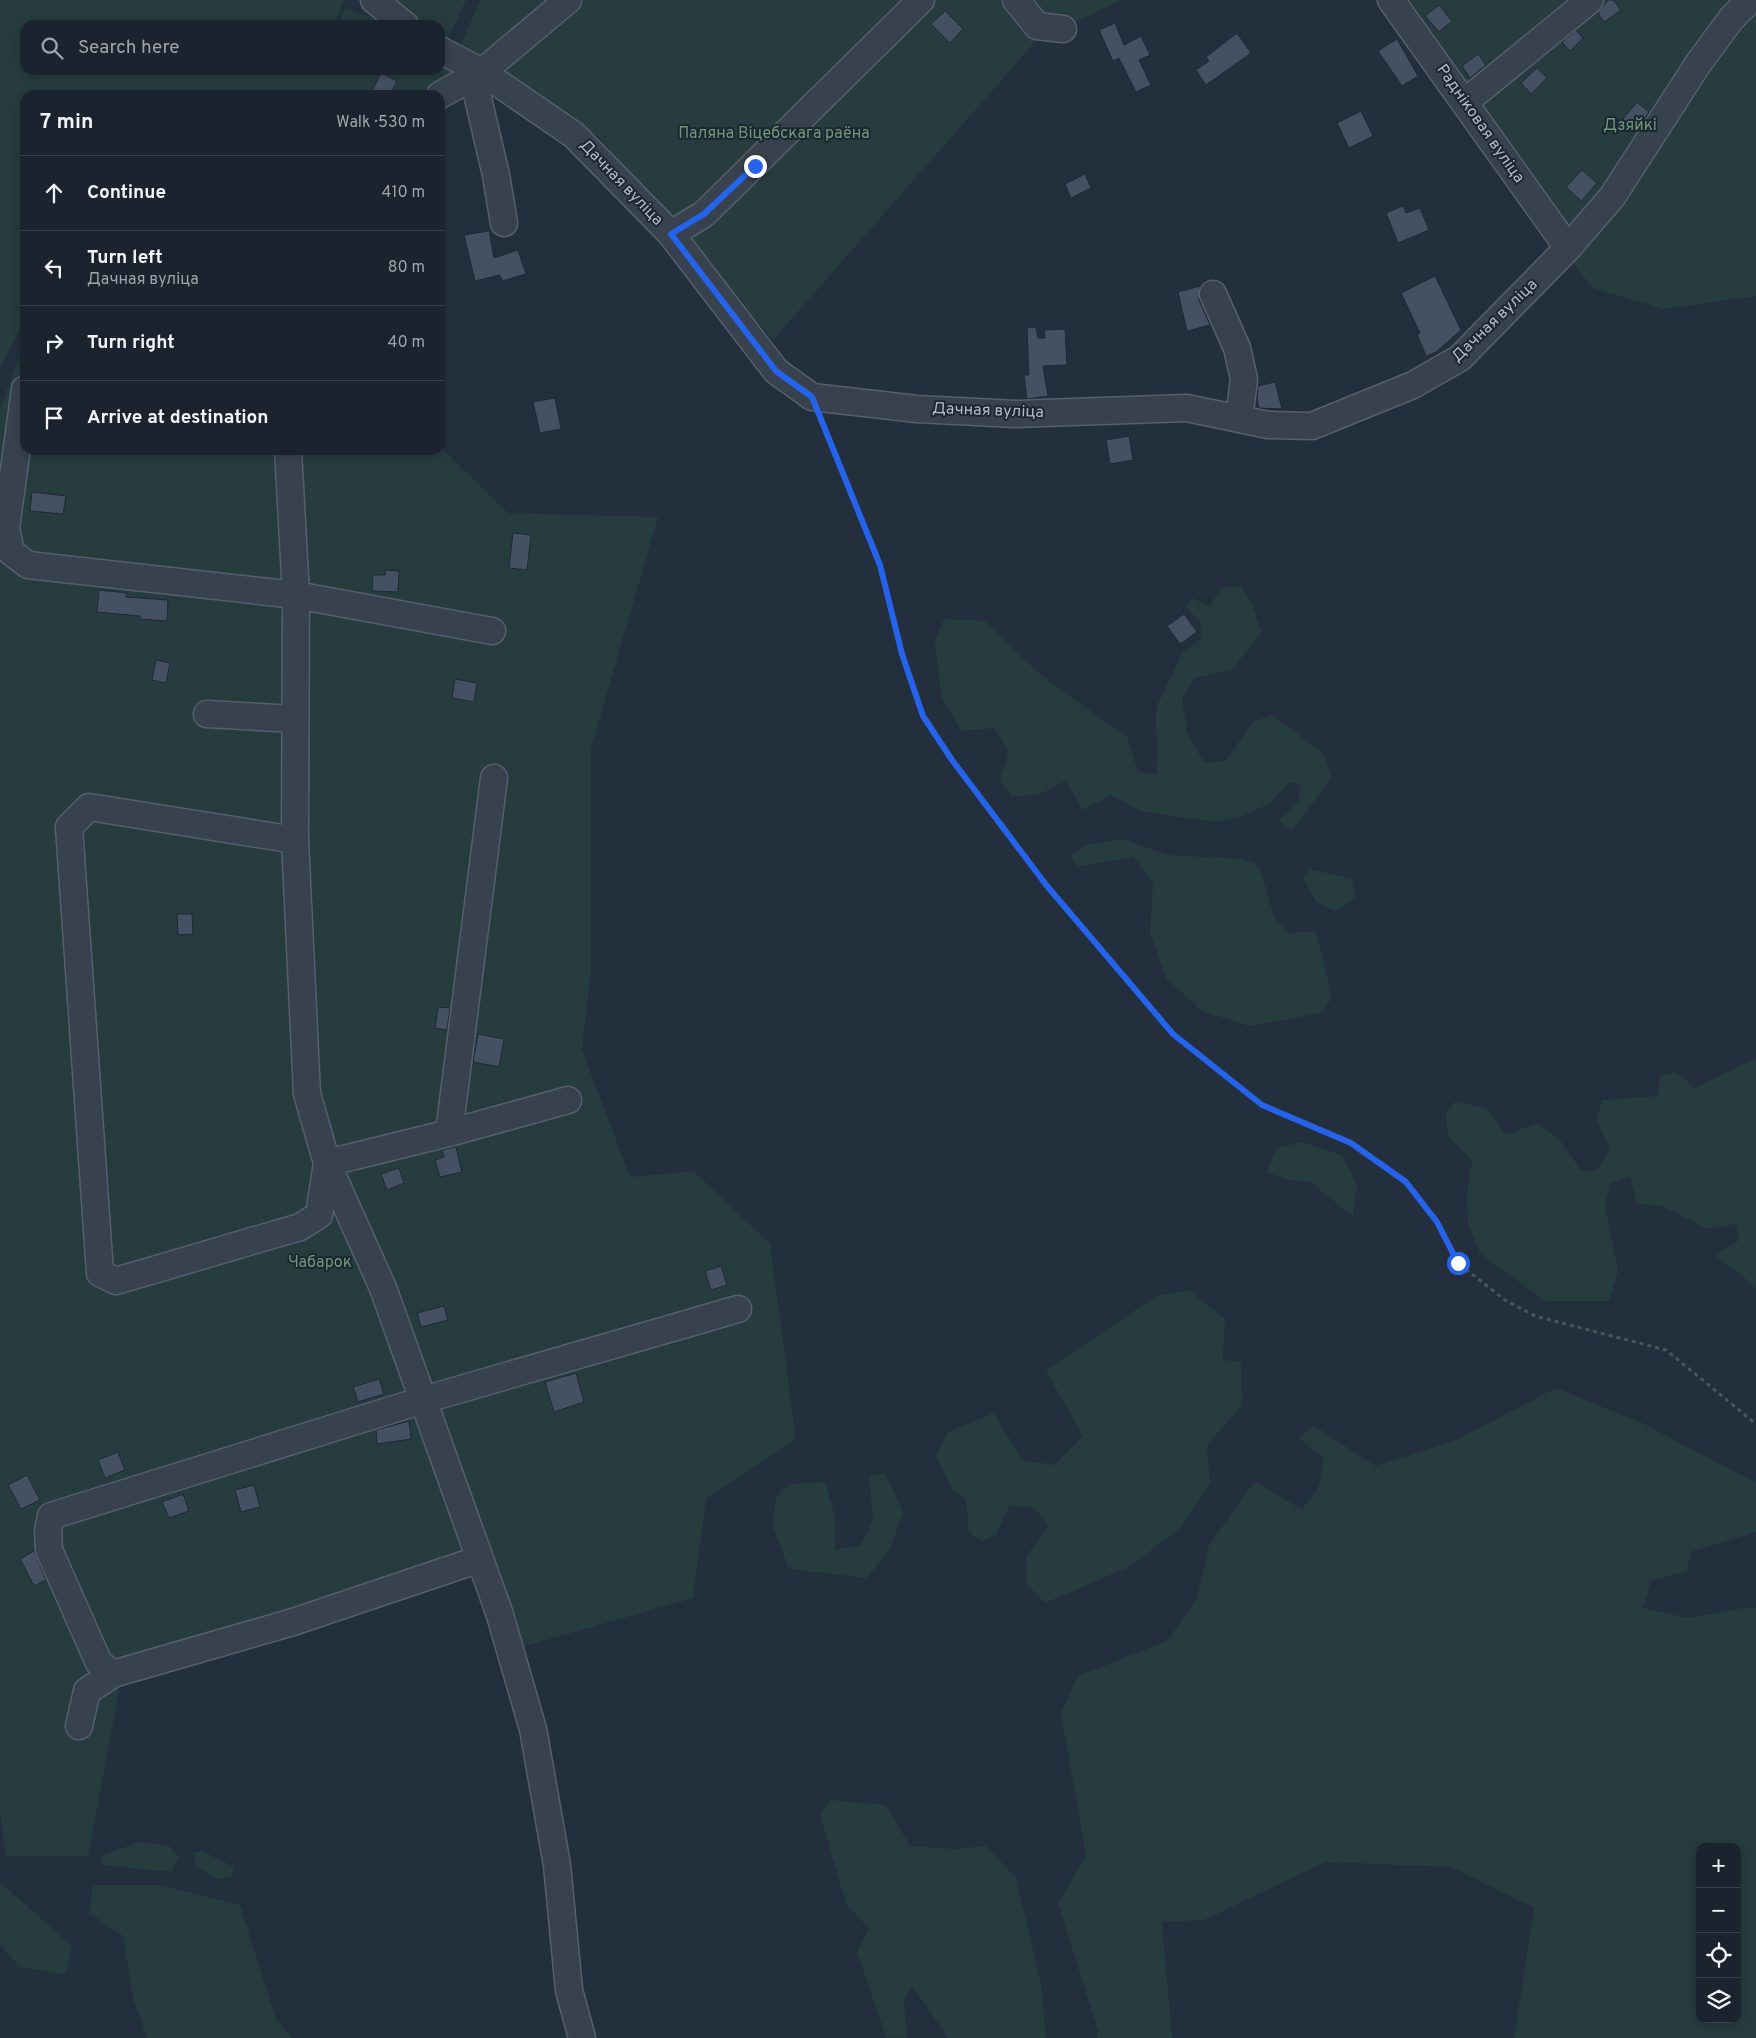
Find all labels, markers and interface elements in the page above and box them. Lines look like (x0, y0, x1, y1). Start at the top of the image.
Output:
search box (20, 20, 445, 75)
icon: search (38, 34, 66, 62)
text: Search here (78, 36, 180, 60)
street label: Радніковая вуліца (1432, 61, 1528, 187)
text: 7 min (40, 109, 93, 136)
text: Walk · 530 m (336, 113, 425, 133)
park label: Дзяйкі (1603, 116, 1657, 136)
park label: Паляна Віцебскага раёна (678, 124, 870, 144)
street label: Дачная вуліца (575, 136, 667, 230)
route end (744, 155, 767, 178)
icon: ahead (40, 179, 68, 207)
text: Continue (87, 181, 166, 205)
text: 410 m (382, 183, 425, 203)
text: Turn left (87, 246, 163, 270)
icon: left (40, 254, 68, 282)
text: 80 m (388, 258, 425, 278)
text: Дачная вуліца (87, 270, 199, 290)
street label: Дачная вуліца (1448, 275, 1542, 367)
icon: right (40, 329, 68, 357)
text: Turn right (87, 331, 175, 355)
text: 40 m (387, 333, 425, 353)
street label: Дачная вуліца (932, 399, 1044, 423)
icon: arrive (40, 404, 68, 432)
text: Arrive at destination (87, 406, 268, 430)
route start (1447, 1252, 1470, 1275)
park label: Чабарок (288, 1253, 352, 1273)
map controls (1696, 1843, 1741, 2023)
button: + (1696, 1843, 1741, 1888)
button: − (1696, 1888, 1741, 1933)
button: locate (1696, 1933, 1741, 1978)
button: layers (1696, 1978, 1741, 2023)

